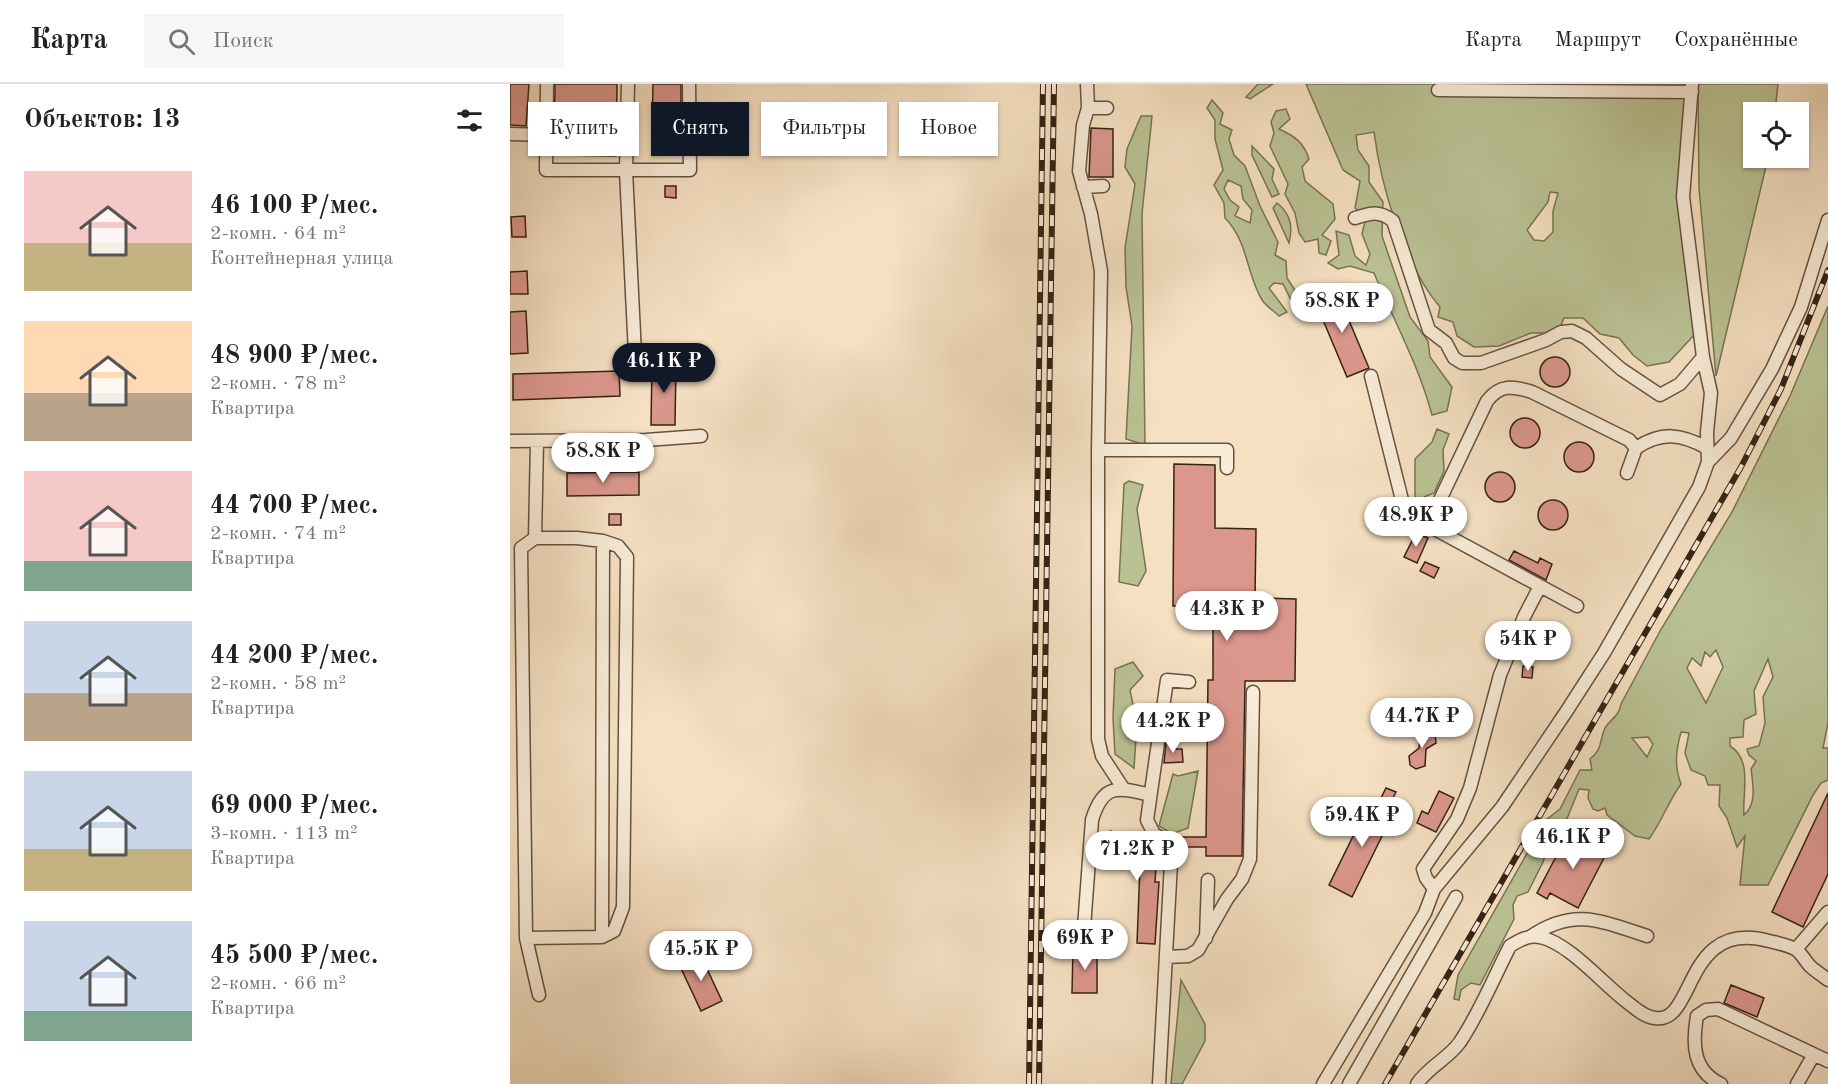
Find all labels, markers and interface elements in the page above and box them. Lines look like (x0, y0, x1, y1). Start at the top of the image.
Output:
search box (144, 14, 564, 68)
icon: search (165, 25, 198, 58)
text: Карта (30, 27, 108, 55)
text: Поиск (213, 30, 274, 52)
text: Карта (1465, 30, 1522, 51)
text: Маршрут (1555, 30, 1641, 51)
text: Сохранённые (1674, 30, 1798, 51)
chip: Купить (528, 102, 639, 156)
chip: Снять (651, 102, 749, 156)
chip: Фильтры (761, 102, 887, 156)
chip: Новое (899, 102, 998, 156)
map controls (1743, 102, 1809, 168)
button: locate (1743, 102, 1809, 168)
icon: filters (453, 104, 486, 137)
text: Объектов: 13 (24, 107, 180, 133)
text: 46 100 ₽/мес. (210, 193, 378, 219)
icon: home (72, 195, 144, 267)
text: 2-комн. · 64 m² (210, 224, 346, 244)
text: Контейнерная улица (210, 249, 393, 269)
pin: 58.8K ₽ (1287, 283, 1397, 334)
text: 58.8K ₽ (1304, 292, 1380, 312)
text: 48 900 ₽/мес. (210, 343, 378, 369)
pin: 46.1K ₽ (609, 343, 719, 394)
icon: home (72, 345, 144, 417)
text: 46.1K ₽ (626, 352, 702, 372)
text: 2-комн. · 78 m² (210, 374, 346, 394)
text: Квартира (210, 399, 295, 419)
pin: 58.8K ₽ (548, 433, 658, 484)
text: 58.8K ₽ (565, 442, 641, 462)
text: 44 700 ₽/мес. (210, 493, 378, 519)
icon: home (72, 495, 144, 567)
pin: 48.9K ₽ (1361, 497, 1471, 548)
text: 48.9K ₽ (1378, 506, 1454, 526)
text: 2-комн. · 74 m² (210, 524, 346, 544)
text: Квартира (210, 549, 295, 569)
pin: 44.3K ₽ (1172, 591, 1282, 642)
text: 44.3K ₽ (1189, 600, 1265, 620)
pin: 54K ₽ (1486, 621, 1570, 672)
text: 54K ₽ (1499, 630, 1557, 650)
text: 44 200 ₽/мес. (210, 643, 378, 669)
icon: home (72, 645, 144, 717)
text: 2-комн. · 58 m² (210, 674, 346, 694)
pin: 44.7K ₽ (1367, 698, 1477, 749)
text: Квартира (210, 699, 295, 719)
pin: 44.2K ₽ (1118, 703, 1228, 754)
text: 44.7K ₽ (1384, 707, 1460, 727)
text: 44.2K ₽ (1135, 712, 1211, 732)
text: 69 000 ₽/мес. (210, 793, 378, 819)
icon: home (72, 795, 144, 867)
pin: 59.4K ₽ (1307, 797, 1417, 848)
text: 59.4K ₽ (1324, 806, 1400, 826)
pin: 46.1K ₽ (1518, 819, 1628, 870)
text: 3-комн. · 113 m² (210, 824, 358, 844)
text: 46.1K ₽ (1535, 828, 1611, 848)
pin: 71.2K ₽ (1082, 831, 1192, 882)
text: 71.2K ₽ (1099, 840, 1175, 860)
text: Квартира (210, 849, 295, 869)
pin: 69K ₽ (1043, 920, 1127, 971)
text: 69K ₽ (1056, 929, 1114, 949)
pin: 45.5K ₽ (646, 931, 756, 982)
text: 45.5K ₽ (663, 940, 739, 960)
text: 45 500 ₽/мес. (210, 943, 378, 969)
icon: home (72, 945, 144, 1017)
text: 2-комн. · 66 m² (210, 974, 346, 994)
text: Квартира (210, 999, 295, 1019)

